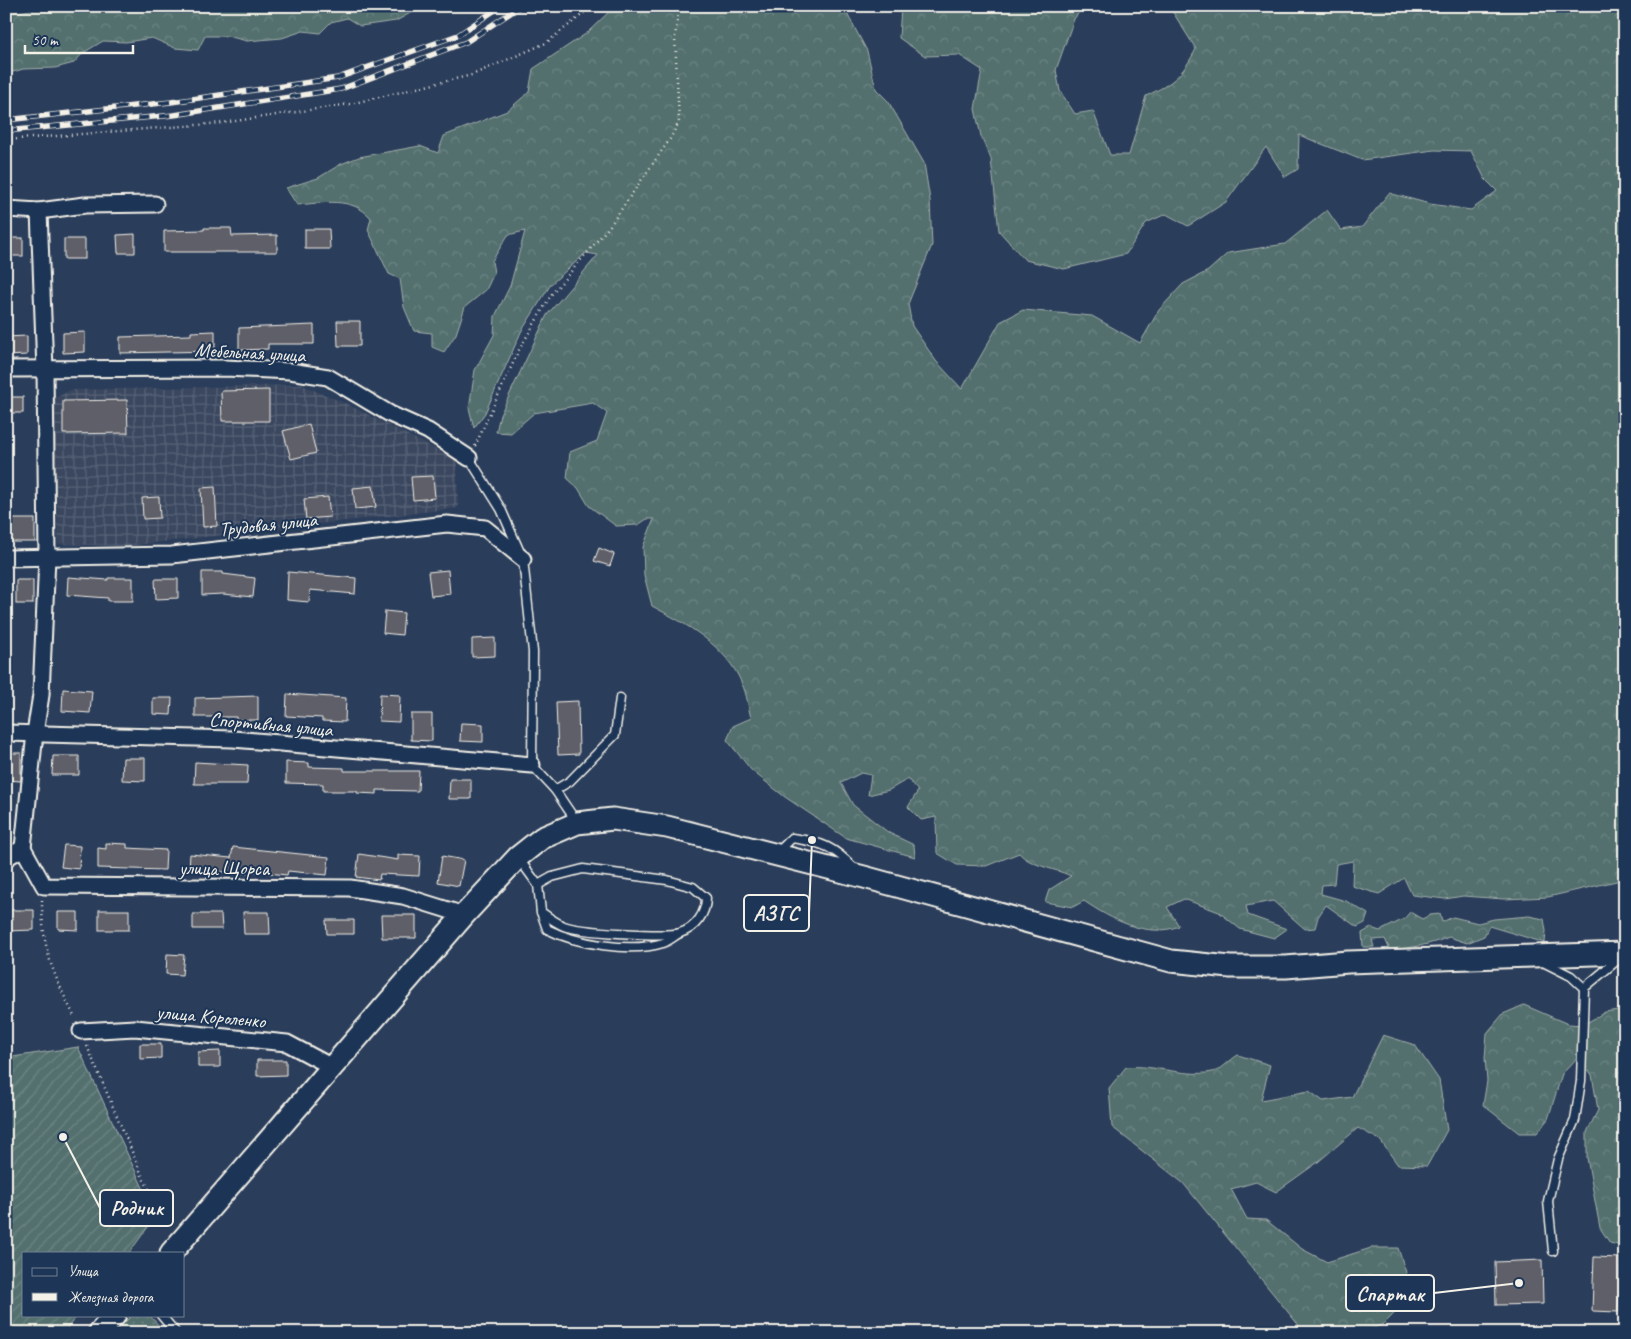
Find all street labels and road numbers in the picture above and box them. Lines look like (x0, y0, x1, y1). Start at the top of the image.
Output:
street label: Мебельная улица (194, 337, 307, 368)
street label: Трудовая улица (218, 507, 320, 542)
street label: Спортивная улица (208, 707, 335, 742)
street label: улица Щорса (178, 856, 271, 881)
street label: улица Короленко (154, 999, 267, 1034)

